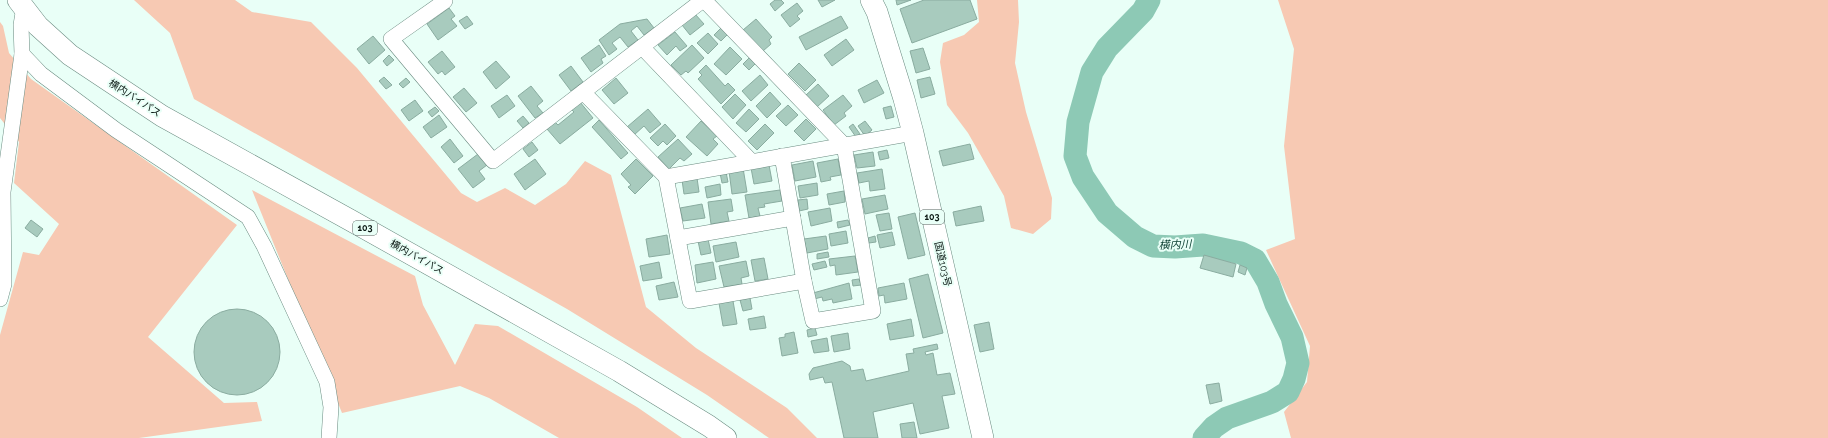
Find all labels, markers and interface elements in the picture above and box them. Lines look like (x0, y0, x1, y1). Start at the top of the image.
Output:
street label: 横内バイパス (107, 77, 163, 119)
road number: 103 (920, 210, 944, 224)
road number: 103 (353, 221, 377, 235)
street label: 横内バイパス (388, 238, 446, 276)
water label: 横内川 (1158, 238, 1193, 252)
street label: 国道103号 (932, 240, 954, 288)

